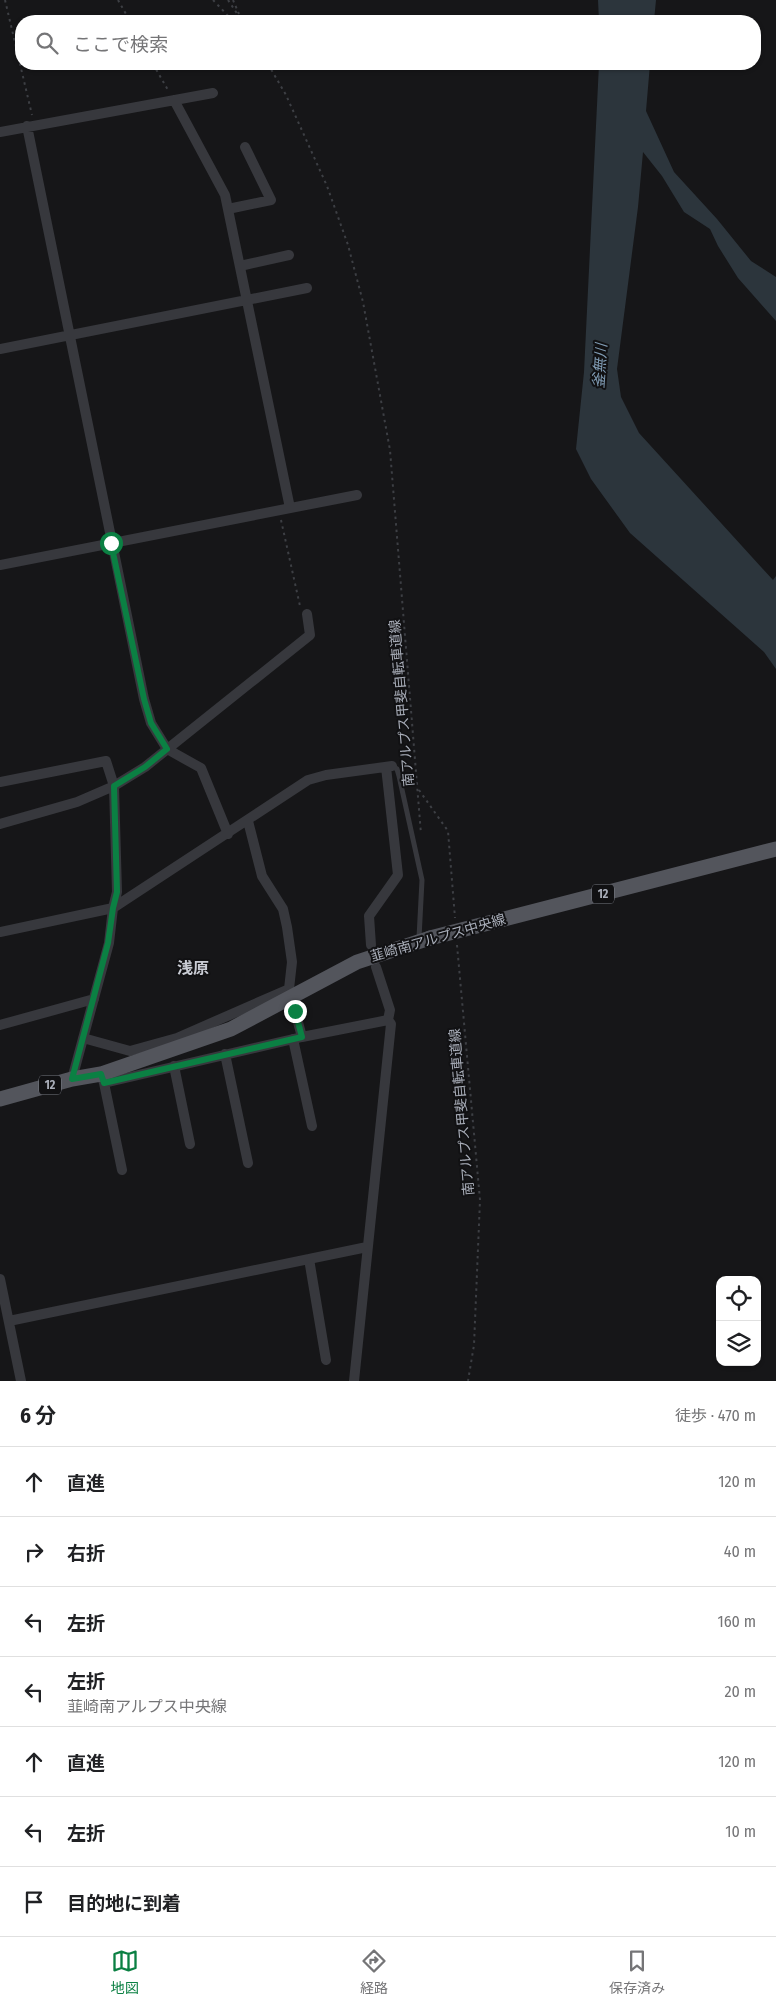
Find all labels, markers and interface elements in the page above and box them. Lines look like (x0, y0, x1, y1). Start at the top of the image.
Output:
search box (15, 15, 761, 70)
icon: search (33, 29, 61, 57)
text: ここで検索 (73, 33, 168, 56)
water label: 釜無川 (589, 341, 611, 389)
route start (100, 532, 123, 555)
street label: 南アルプス甲斐自転車道線 (386, 619, 418, 787)
road number: 12 (592, 884, 614, 904)
street label: 韮崎南アルプス中央線 (368, 911, 508, 965)
district label: 浅原 (177, 959, 209, 978)
route end (284, 1000, 307, 1023)
street label: 南アルプス甲斐自転車道線 (446, 1028, 478, 1196)
road number: 12 (39, 1076, 61, 1094)
map controls (716, 1276, 761, 1366)
button: locate (716, 1276, 761, 1321)
button: layers (716, 1321, 761, 1366)
text: 6 分 (20, 1403, 56, 1429)
text: 徒歩 · 470 m (675, 1406, 756, 1425)
icon: ahead (20, 1468, 48, 1496)
text: 直進 (67, 1472, 105, 1495)
text: 120 m (718, 1472, 756, 1491)
icon: right (20, 1538, 48, 1566)
text: 右折 (67, 1542, 105, 1565)
text: 40 m (724, 1542, 756, 1561)
icon: left (20, 1608, 48, 1636)
text: 左折 (67, 1612, 105, 1635)
text: 160 m (717, 1612, 756, 1631)
text: 左折 (67, 1670, 105, 1693)
icon: left (20, 1678, 48, 1706)
text: 20 m (725, 1682, 756, 1701)
text: 韮崎南アルプス中央線 (67, 1697, 227, 1716)
icon: ahead (20, 1748, 48, 1776)
text: 直進 (67, 1752, 105, 1775)
text: 120 m (718, 1752, 756, 1771)
icon: left (20, 1818, 48, 1846)
text: 左折 (67, 1822, 105, 1845)
text: 10 m (725, 1822, 756, 1841)
icon: arrive (20, 1888, 48, 1916)
text: 目的地に到着 (67, 1892, 181, 1915)
tab: 地図 (111, 1947, 139, 1997)
tab: 経路 (360, 1947, 388, 1997)
tab: 保存済み (609, 1947, 665, 1997)

